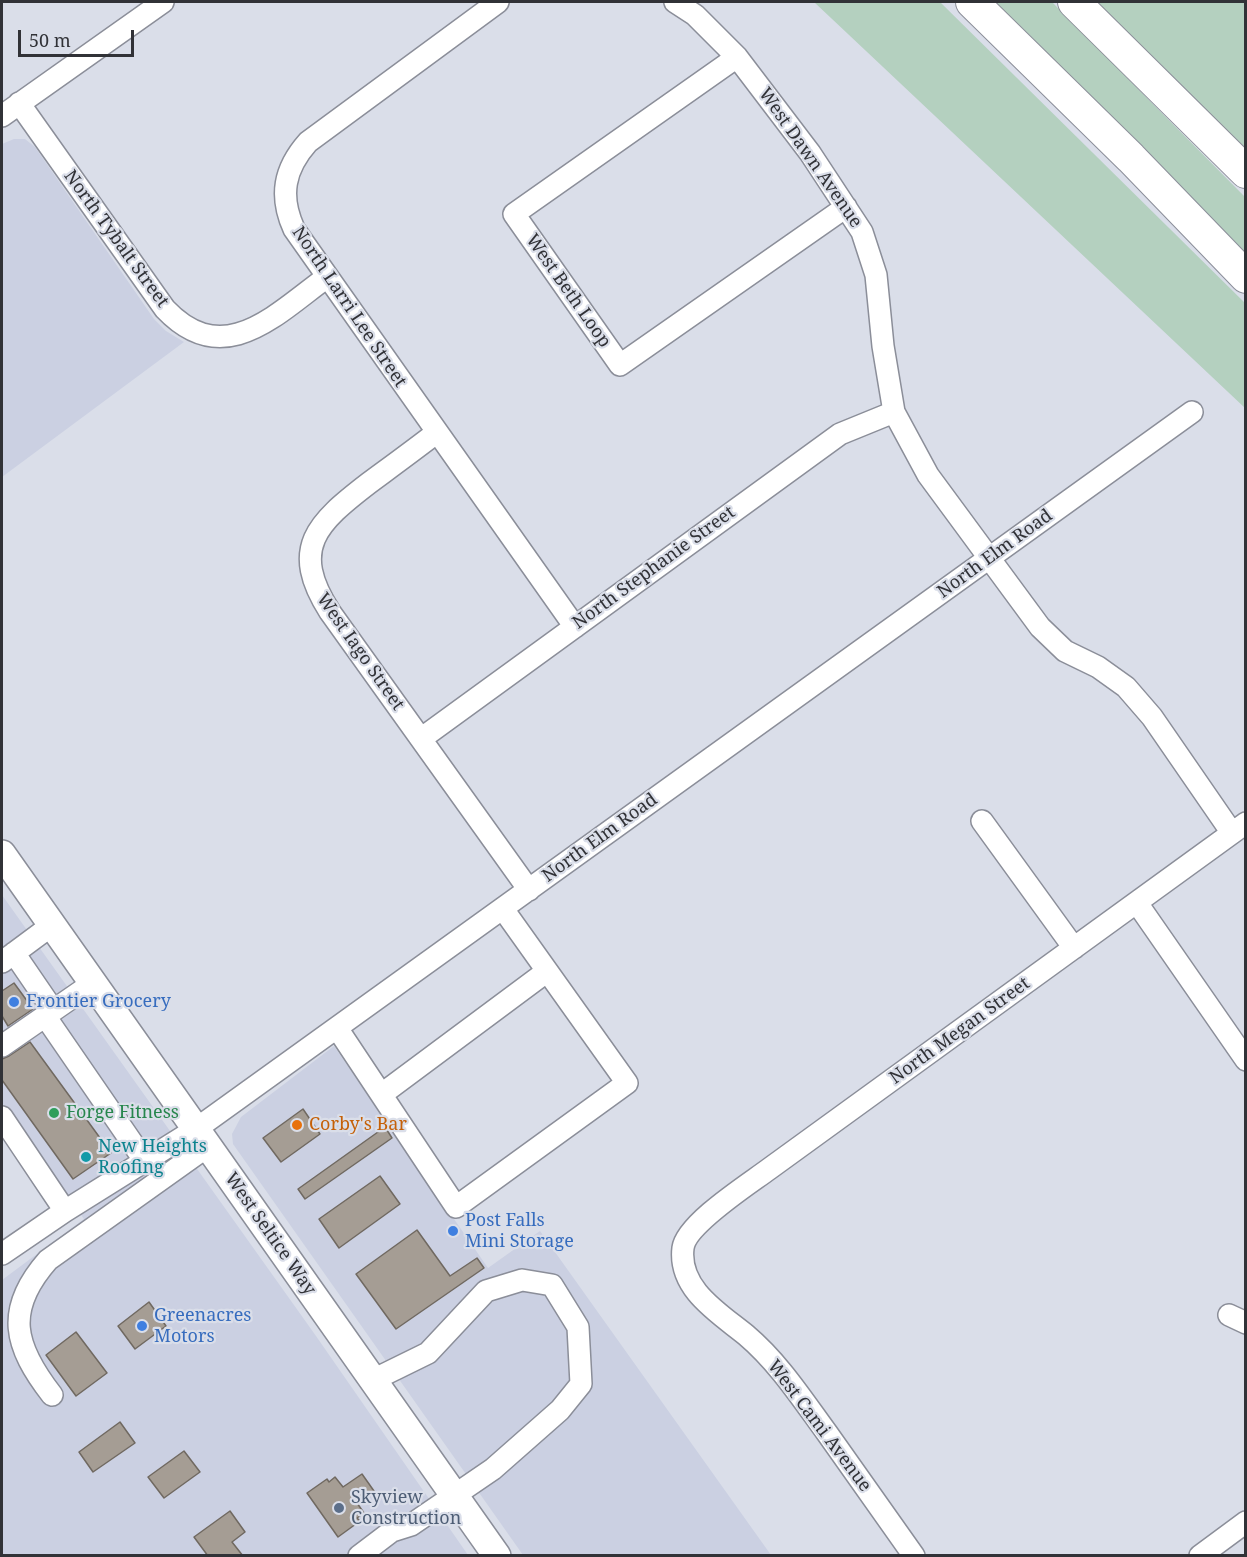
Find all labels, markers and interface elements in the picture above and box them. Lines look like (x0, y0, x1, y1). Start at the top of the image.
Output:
scale bar (21, 18, 136, 56)
text: 50 m (29, 28, 71, 52)
street label: West Dawn Avenue (754, 84, 866, 232)
street label: North Tybalt Street (59, 166, 173, 312)
street label: North Larri Lee Street (287, 223, 411, 391)
street label: West Beth Loop (521, 230, 615, 352)
street label: North Stephanie Street (569, 502, 739, 634)
street label: North Elm Road (933, 505, 1057, 603)
street label: West Iago Street (312, 589, 408, 715)
street label: North Elm Road (538, 789, 662, 887)
street label: North Megan Street (886, 973, 1034, 1089)
place label: Frontier Grocery (26, 991, 171, 1013)
marker: Frontier Grocery (7, 995, 21, 1009)
place label: Forge Fitness (66, 1102, 179, 1124)
marker: Forge Fitness (47, 1106, 61, 1120)
place label: Corby's Bar (309, 1114, 407, 1136)
marker: Corby's Bar (290, 1118, 304, 1132)
place label: New Heights Roofing (98, 1136, 207, 1178)
marker: New Heights Roofing (79, 1150, 93, 1164)
street label: West Seltice Way (220, 1169, 320, 1299)
place label: Post Falls Mini Storage (465, 1210, 574, 1252)
marker: Post Falls Mini Storage (446, 1224, 460, 1238)
place label: Greenacres Motors (154, 1305, 251, 1348)
marker: Greenacres Motors (135, 1319, 149, 1333)
street label: West Cami Avenue (762, 1356, 876, 1496)
place label: Skyview Construction (351, 1487, 461, 1530)
marker: Skyview Construction (332, 1501, 346, 1515)

